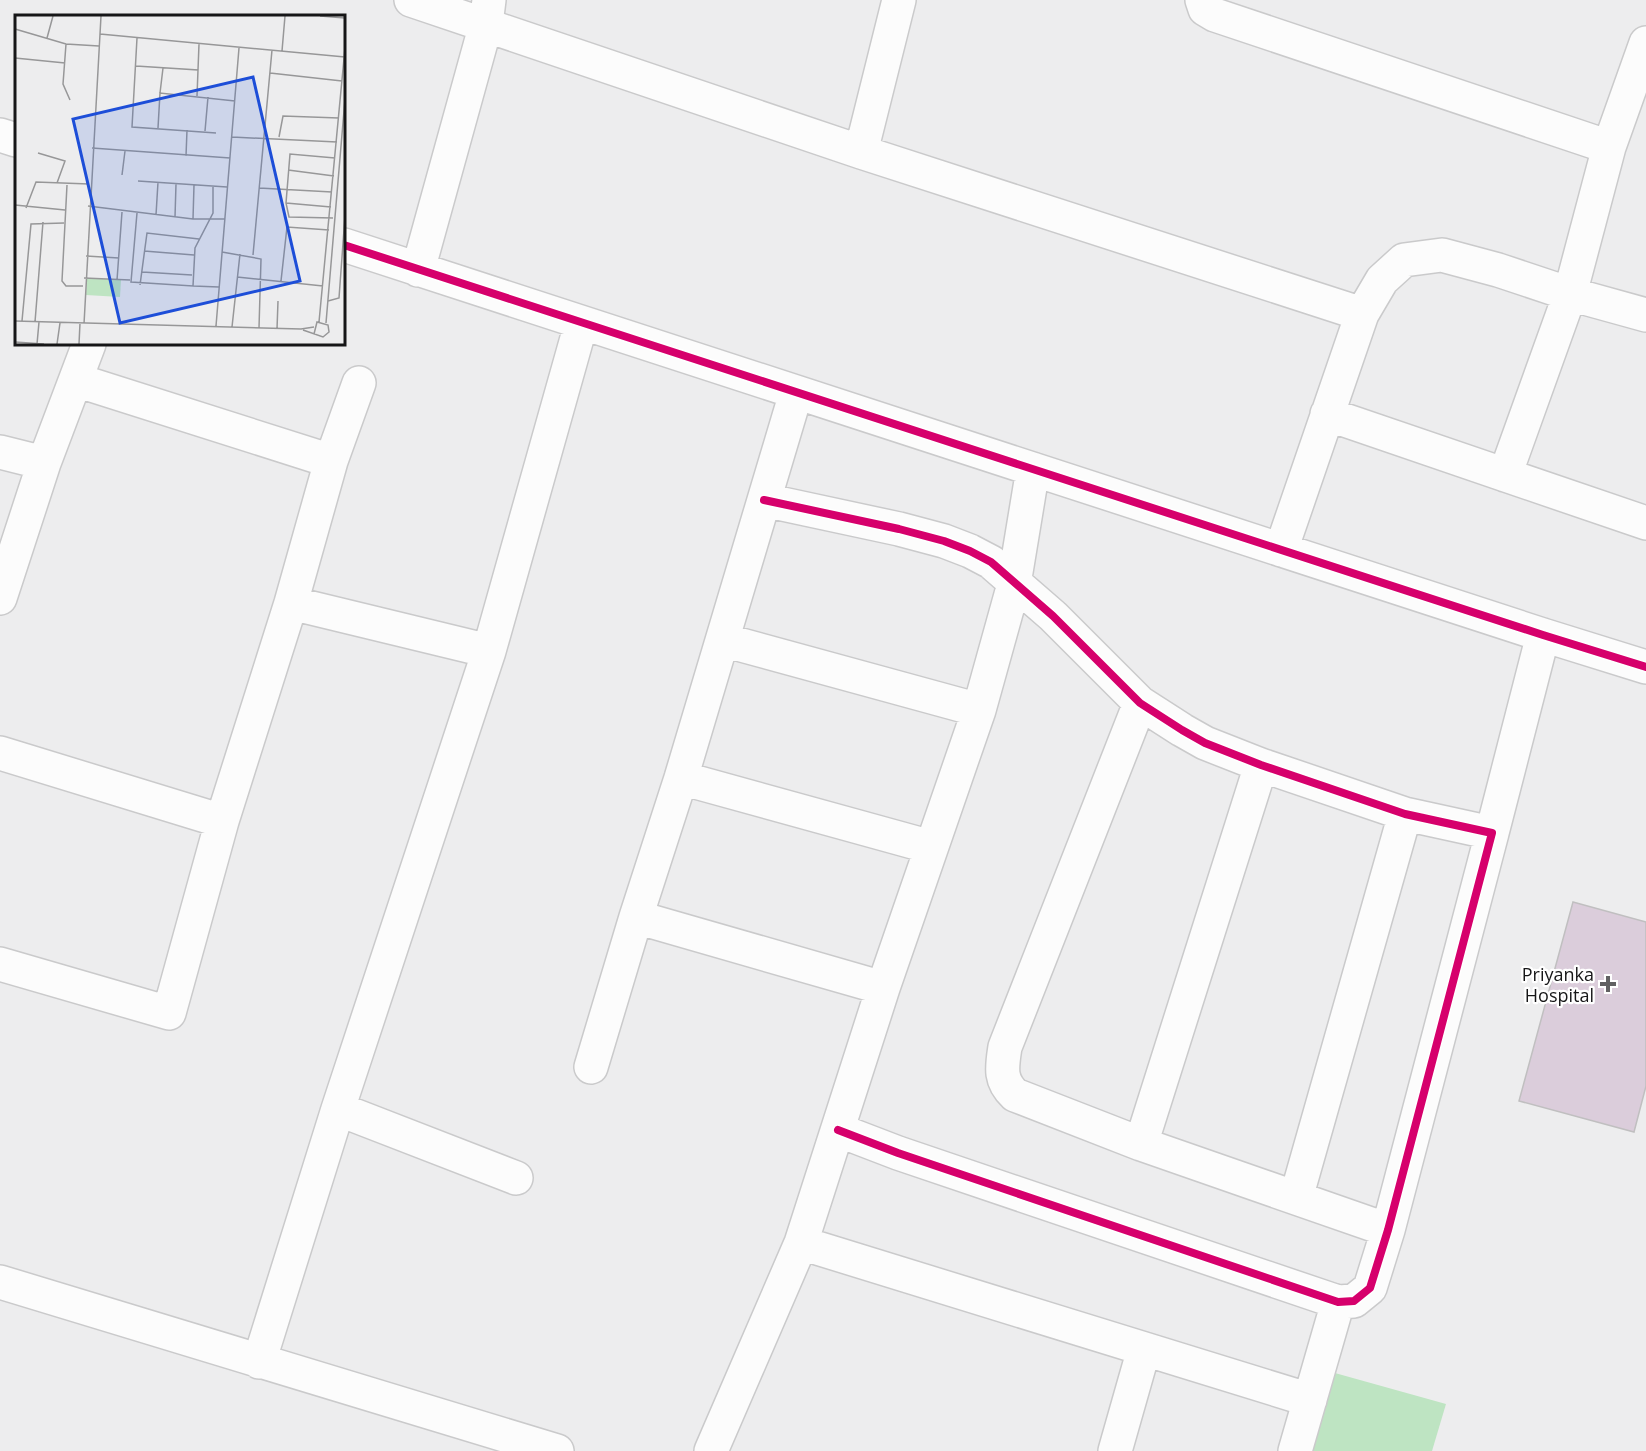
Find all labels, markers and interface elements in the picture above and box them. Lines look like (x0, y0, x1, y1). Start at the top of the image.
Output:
inset map (15, 15, 345, 345)
place label: Priyanka Hospital (1522, 962, 1594, 1007)
marker: Priyanka Hospital (1599, 975, 1617, 993)

